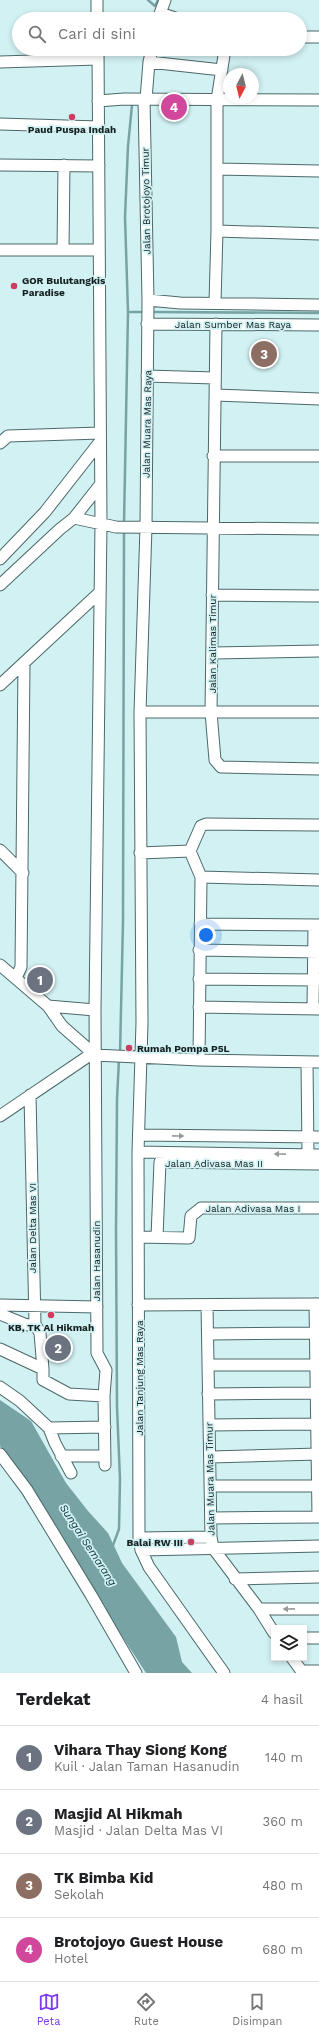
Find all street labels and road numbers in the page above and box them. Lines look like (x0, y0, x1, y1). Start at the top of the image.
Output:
street label: Jalan Brotojoyo Timur (140, 147, 152, 255)
street label: Jalan Sumber Mas Raya (175, 319, 292, 330)
street label: Jalan Muara Mas Raya (141, 370, 153, 478)
street label: Jalan Kalimas Timur (207, 594, 218, 694)
street label: Jalan Adivasa Mas II (165, 1158, 263, 1169)
street label: Jalan Delta Mas VI (27, 1183, 38, 1273)
street label: Jalan Adivasa Mas I (205, 1203, 301, 1214)
street label: Jalan Hasanudin (91, 1221, 102, 1301)
street label: Jalan Tanjung Mas Raya (134, 1320, 145, 1436)
street label: Jalan Muara Mas Timur (204, 1422, 216, 1536)

